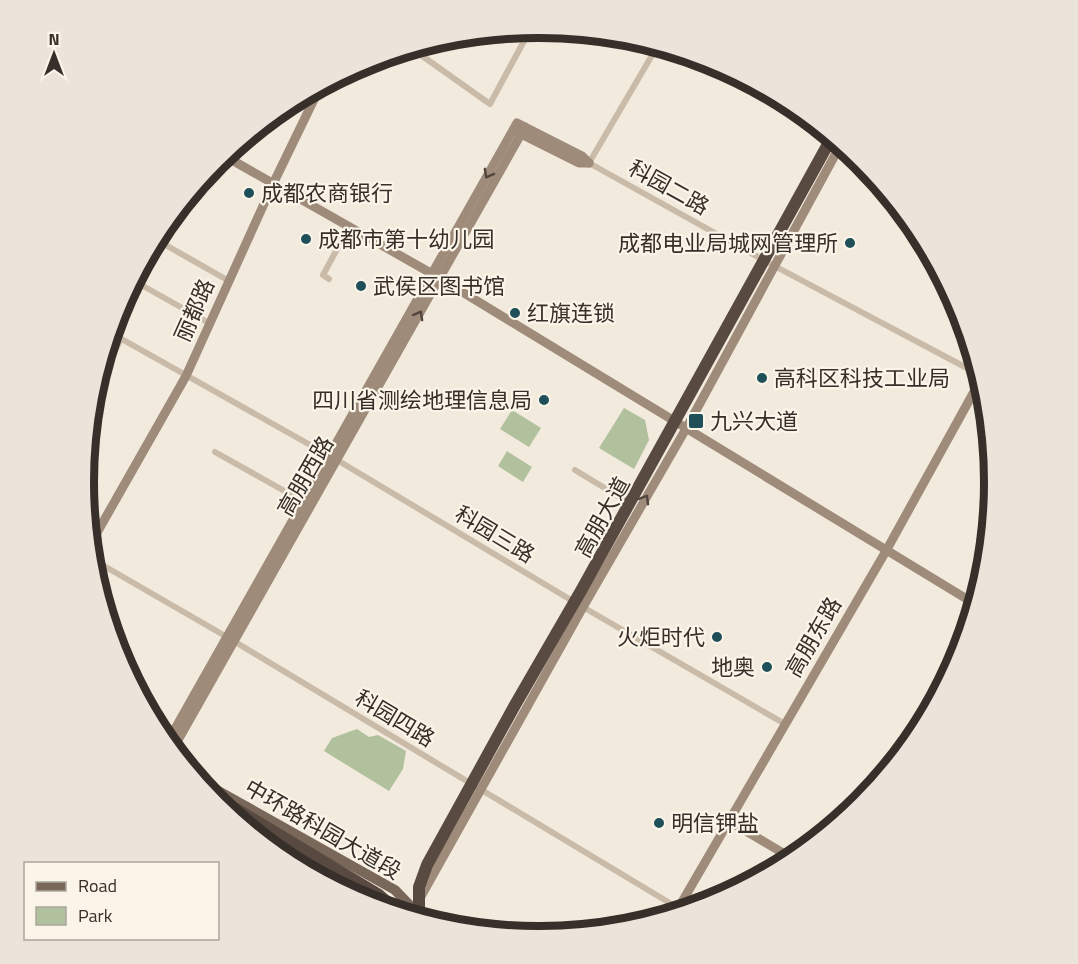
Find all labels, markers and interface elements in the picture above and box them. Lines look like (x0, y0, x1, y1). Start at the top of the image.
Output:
north arrow (24, 24, 84, 84)
text: N (48, 27, 60, 51)
street label: 科园二路 (622, 151, 716, 223)
one-way arrow (484, 168, 495, 178)
place label: 成都农商银行 (261, 176, 393, 210)
marker: 成都农商银行 (242, 186, 256, 200)
place label: 成都市第十幼儿园 (318, 222, 494, 256)
place label: 成都电业局城网管理所 (618, 226, 838, 260)
marker: 成都市第十幼儿园 (299, 232, 313, 246)
marker: 成都电业局城网管理所 (843, 236, 857, 250)
place label: 武侯区图书馆 (373, 269, 505, 303)
street label: 丽都路 (165, 273, 223, 347)
marker: 武侯区图书馆 (354, 279, 368, 293)
place label: 红旗连锁 (527, 296, 615, 330)
marker: 红旗连锁 (508, 306, 522, 320)
one-way arrow (412, 311, 423, 321)
place label: 高科区科技工业局 (774, 361, 950, 395)
marker: 高科区科技工业局 (755, 371, 769, 385)
place label: 四川省测绘地理信息局 (312, 383, 532, 417)
marker: 四川省测绘地理信息局 (537, 393, 551, 407)
place label: 九兴大道 (710, 404, 798, 438)
marker: 九兴大道 (687, 412, 705, 430)
street label: 高朋西路 (268, 429, 342, 523)
street label: 高朋大道 (566, 470, 638, 564)
one-way arrow (638, 495, 649, 505)
street label: 科园三路 (449, 497, 541, 571)
street label: 高朋东路 (776, 590, 850, 684)
place label: 火炬时代 (617, 620, 705, 654)
marker: 火炬时代 (710, 630, 724, 644)
place label: 地奥 (711, 650, 755, 684)
marker: 地奥 (760, 660, 774, 674)
street label: 科园四路 (349, 681, 441, 755)
street label: 中环路科园大道段 (238, 770, 408, 888)
place label: 明信钾盐 (671, 806, 759, 840)
marker: 明信钾盐 (652, 816, 666, 830)
legend (24, 862, 219, 940)
text: Road (78, 872, 117, 899)
text: Park (78, 902, 113, 929)

